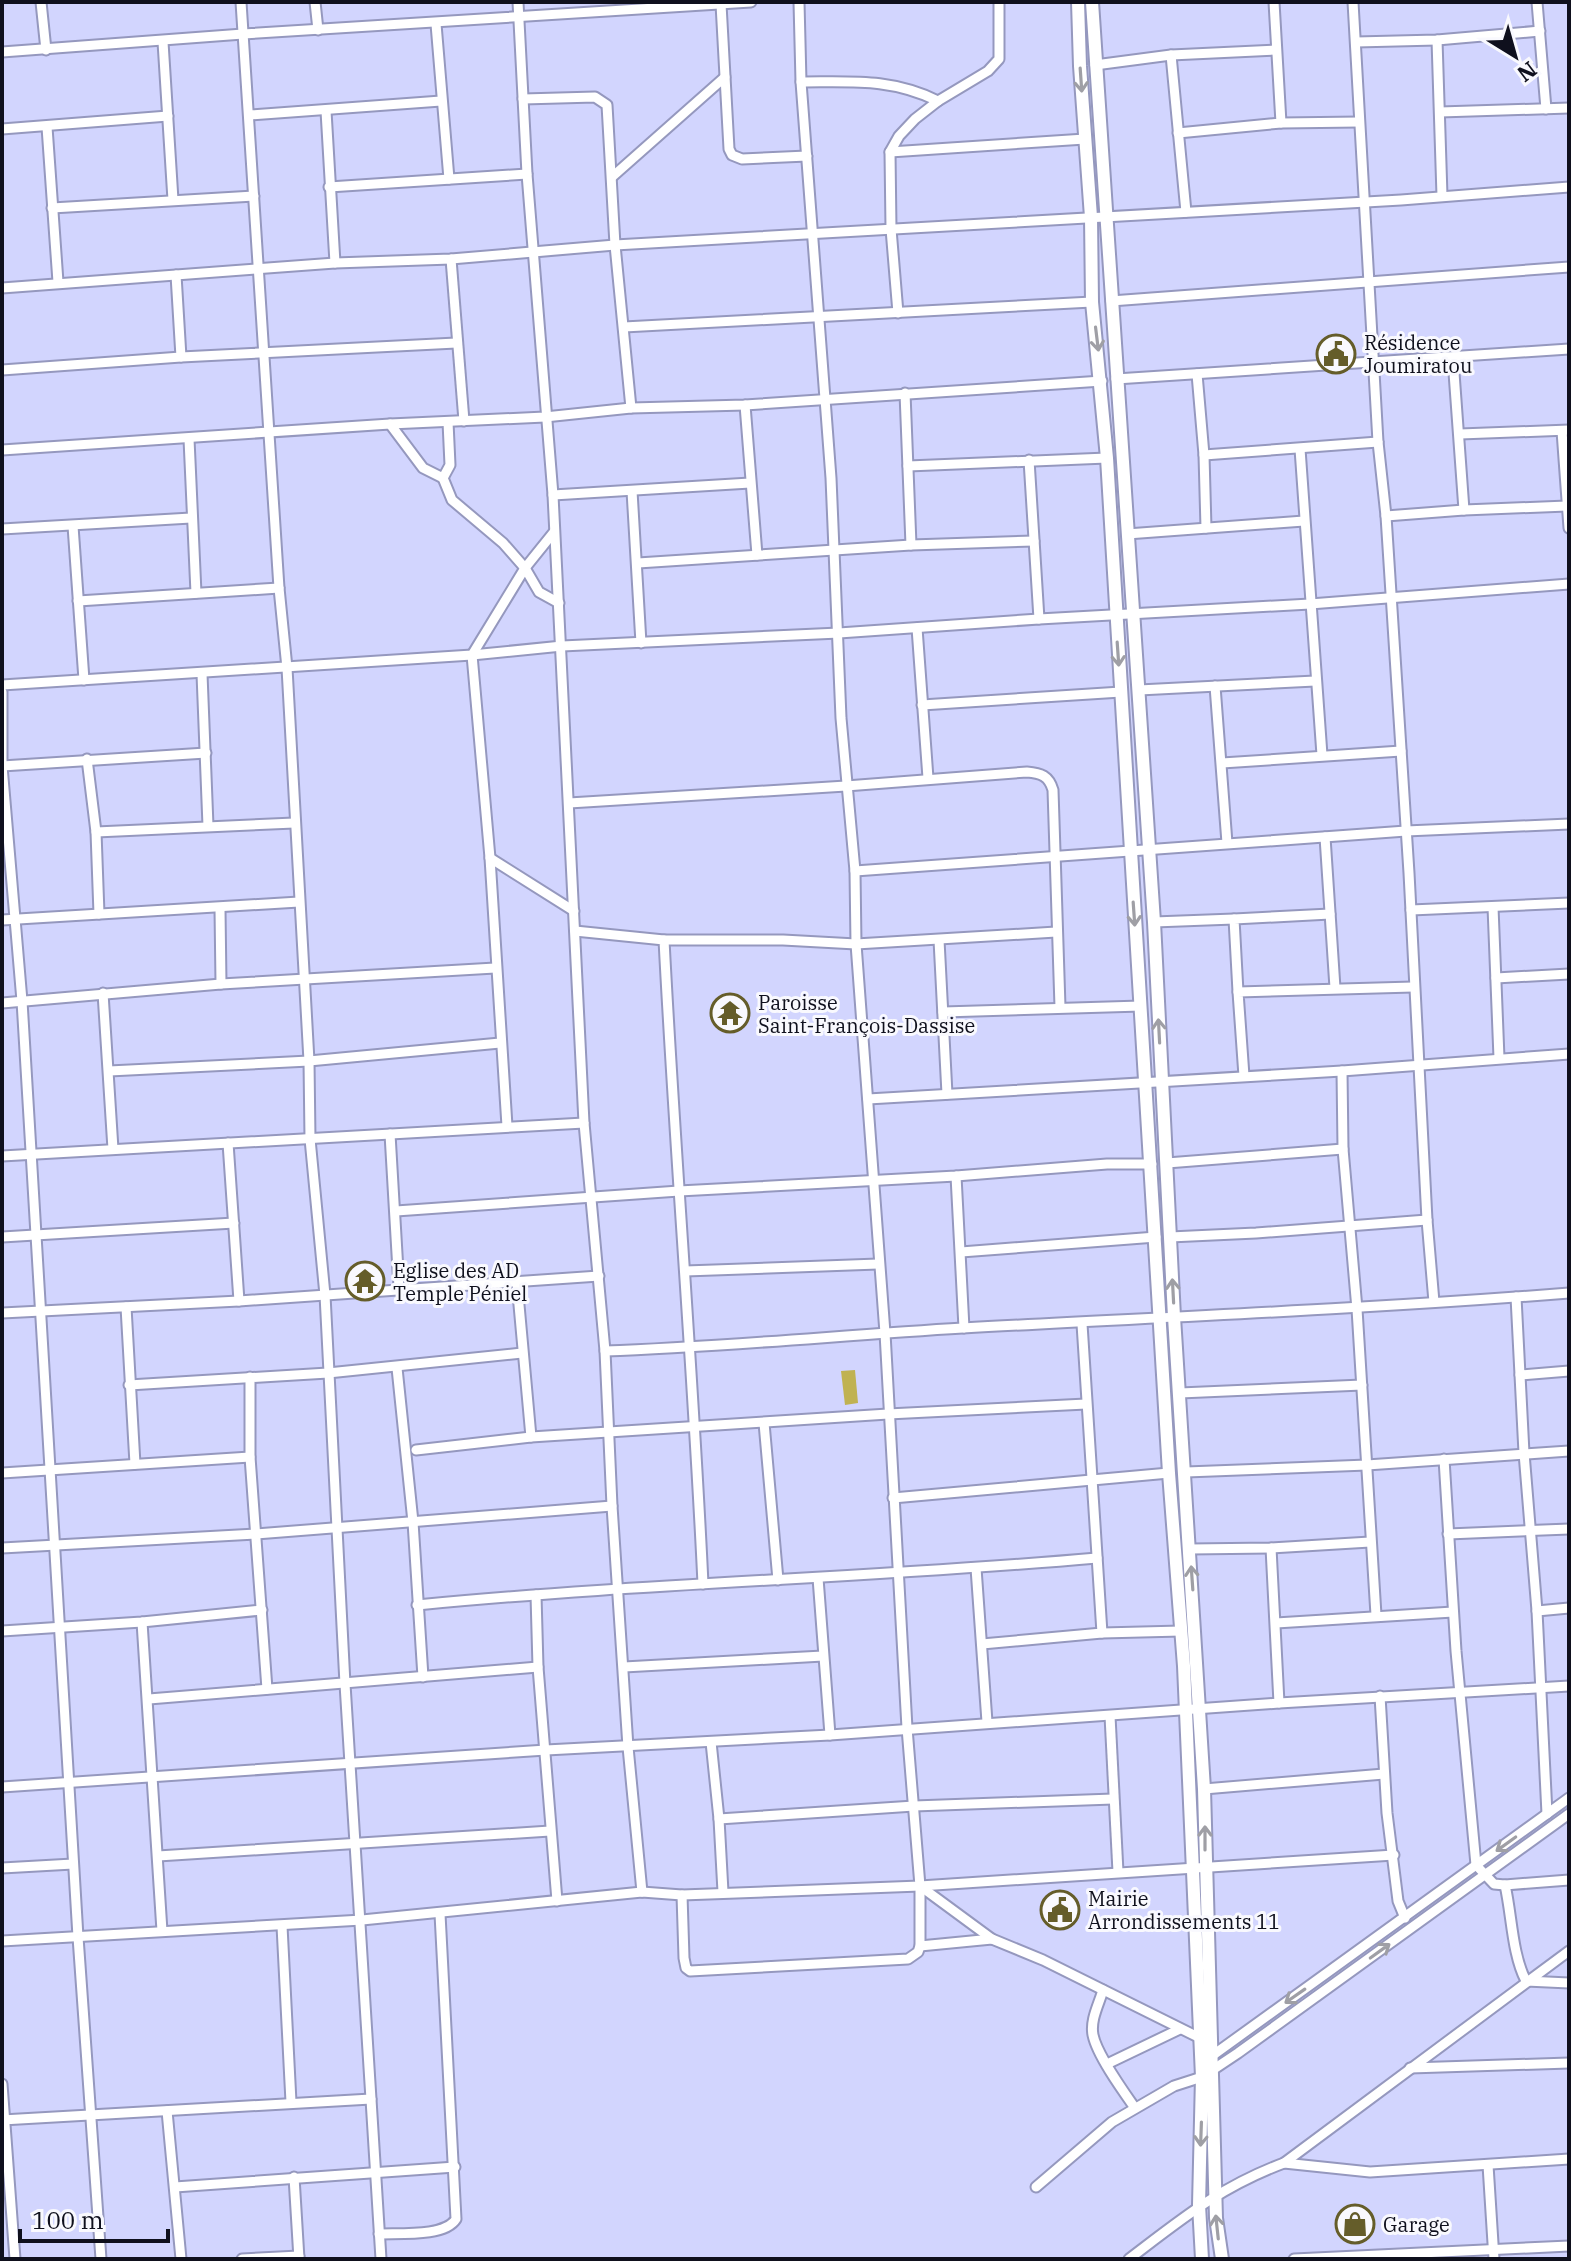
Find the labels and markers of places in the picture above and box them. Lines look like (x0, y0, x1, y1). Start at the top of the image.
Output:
place label: Résidence Joumiratou (1364, 329, 1472, 379)
public building icon: Résidence Joumiratou (1315, 333, 1357, 375)
place label: Paroisse Saint-François-Dassise (758, 989, 975, 1039)
temple icon: Paroisse Saint-François-Dassise (709, 992, 751, 1034)
place label: Eglise des AD Temple Péniel (393, 1257, 527, 1307)
temple icon: Eglise des AD Temple Péniel (344, 1260, 386, 1302)
place label: Mairie Arrondissements 11 (1088, 1885, 1280, 1935)
public building icon: Mairie Arrondissements 11 (1039, 1889, 1081, 1931)
shop icon: Garage (1334, 2203, 1376, 2245)
place label: Garage (1383, 2211, 1450, 2238)

